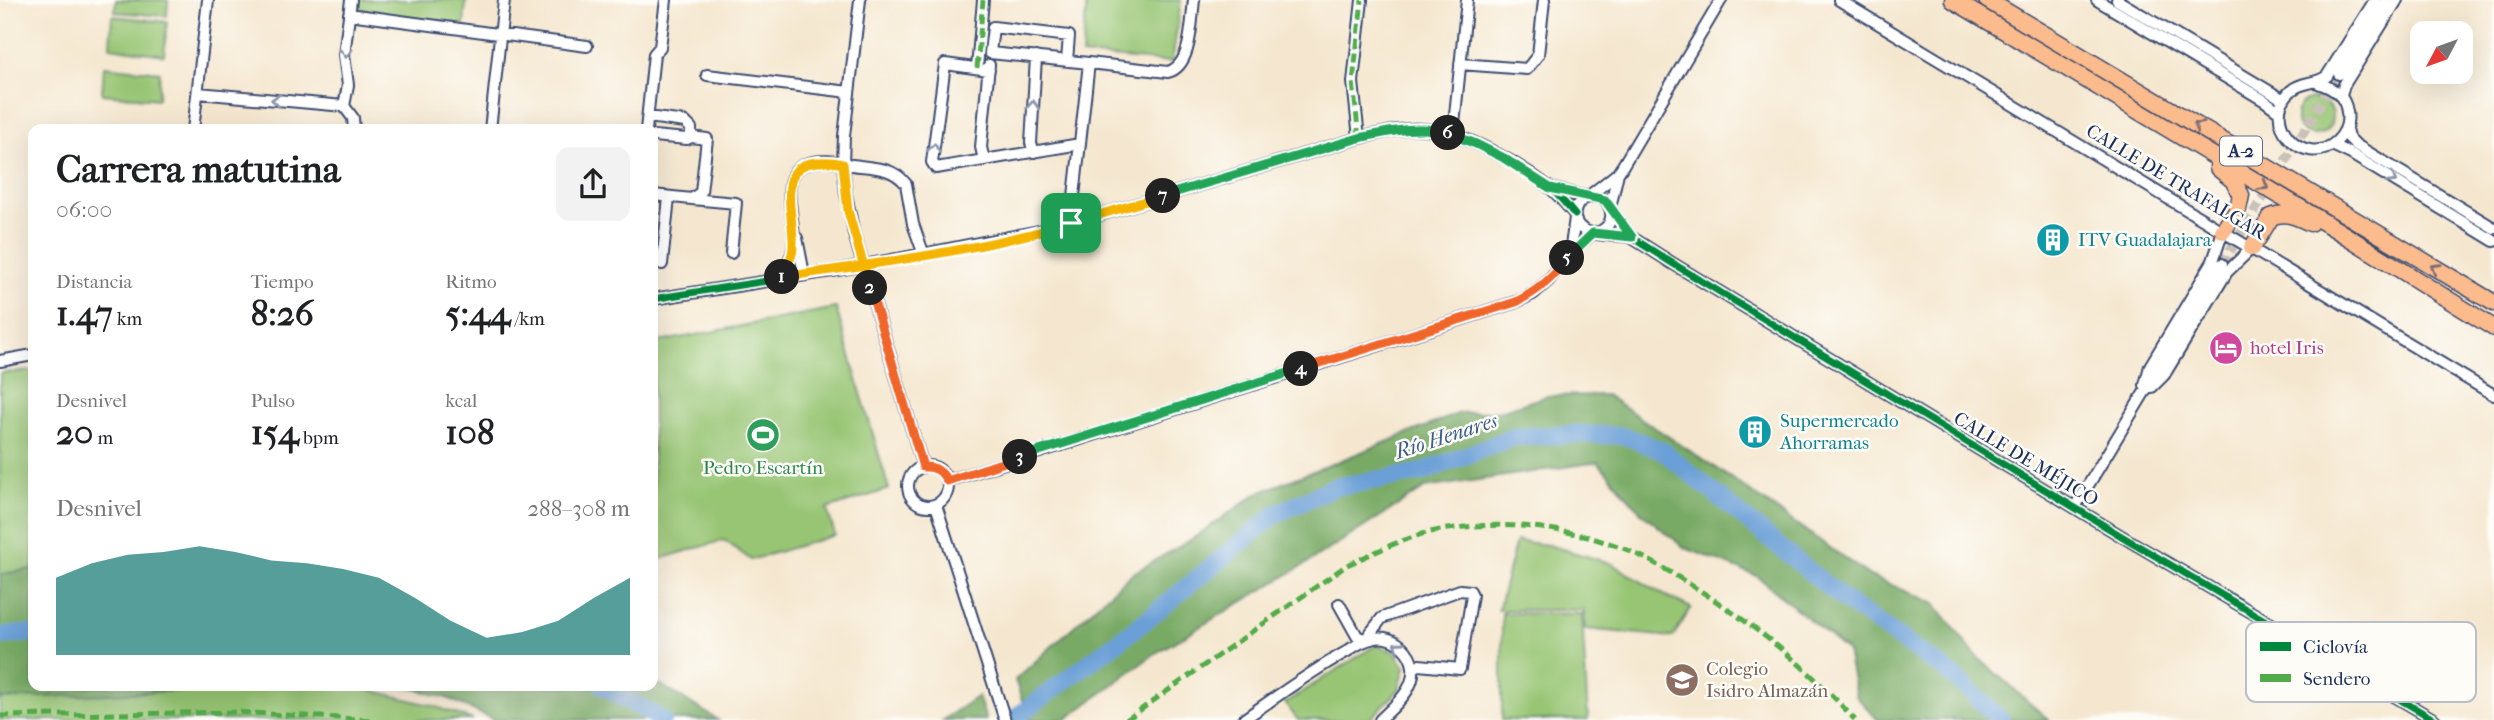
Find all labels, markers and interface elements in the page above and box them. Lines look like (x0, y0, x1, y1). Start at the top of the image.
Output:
north arrow (2410, 21, 2473, 84)
map controls (2410, 21, 2473, 84)
one-way arrow (338, 48, 354, 59)
one-way arrow (271, 93, 282, 108)
one-way arrow (1025, 99, 1040, 110)
pin: 6 (1430, 116, 1466, 150)
street label: CALLE DE TRAFALGAR (2082, 120, 2271, 245)
text: 6 (1442, 121, 1453, 143)
one-way arrow (2193, 121, 2206, 134)
road number: A-2 (2220, 136, 2262, 166)
one-way arrow (927, 142, 942, 154)
text: Carrera matutina (56, 147, 340, 192)
button: share (556, 147, 630, 221)
one-way arrow (2384, 170, 2397, 183)
pin: 7 (1146, 178, 1180, 214)
one-way arrow (2256, 178, 2269, 191)
text: 7 (1158, 184, 1167, 206)
pin (1041, 193, 1101, 253)
text: 06:00 (56, 196, 112, 223)
icon: arrive (1052, 204, 1090, 242)
building icon: ITV Guadalajara (2034, 221, 2072, 259)
place label: ITV Guadalajara (2078, 229, 2212, 251)
pin: 5 (1550, 240, 1584, 276)
text: 5 (1562, 246, 1571, 268)
pin: 1 (764, 260, 800, 294)
one-way arrow (2430, 263, 2443, 276)
text: 1 (778, 265, 785, 287)
pin: 2 (852, 270, 888, 306)
text: Distancia (56, 271, 132, 293)
text: Tiempo (251, 271, 314, 293)
text: Ritmo (445, 271, 497, 293)
text: 2 (865, 276, 874, 298)
text: 1.47 (56, 293, 113, 334)
text: 8:26 (251, 293, 314, 334)
text: 5:44 (445, 293, 510, 334)
text: km (113, 308, 142, 330)
text: /km (510, 308, 545, 330)
hotel icon: hotel Iris (2207, 329, 2245, 367)
place label: hotel Iris (2250, 337, 2324, 359)
pin: 4 (1284, 352, 1318, 386)
text: 4 (1295, 357, 1306, 379)
text: Desnivel (56, 390, 127, 412)
text: Pulso (251, 390, 295, 412)
text: kcal (445, 390, 477, 412)
street label: CALLE DE MÉJICO (1950, 407, 2102, 511)
water label: Río Henares (1390, 408, 1501, 464)
place label: Supermercado Ahorramas (1779, 410, 1899, 454)
text: 20 (56, 412, 93, 453)
text: 154 (251, 412, 299, 453)
text: 108 (445, 412, 495, 453)
building icon: Supermercado Ahorramas (1736, 413, 1774, 451)
sports icon: Pedro Escartín (744, 416, 782, 454)
text: m (93, 427, 113, 449)
text: bpm (299, 427, 339, 449)
pin: 3 (1002, 440, 1038, 475)
text: 3 (1016, 445, 1023, 467)
place label: Pedro Escartín (703, 457, 823, 479)
text: Desnivel (56, 495, 142, 522)
text: 288–308 m (527, 495, 630, 522)
legend (2246, 622, 2476, 702)
text: Ciclovía (2303, 636, 2368, 658)
one-way arrow (1393, 642, 1405, 654)
place label: Colegio Isidro Almazán (1706, 658, 1828, 702)
school or university icon: Colegio Isidro Almazán (1663, 661, 1701, 699)
text: Sendero (2303, 668, 2371, 690)

